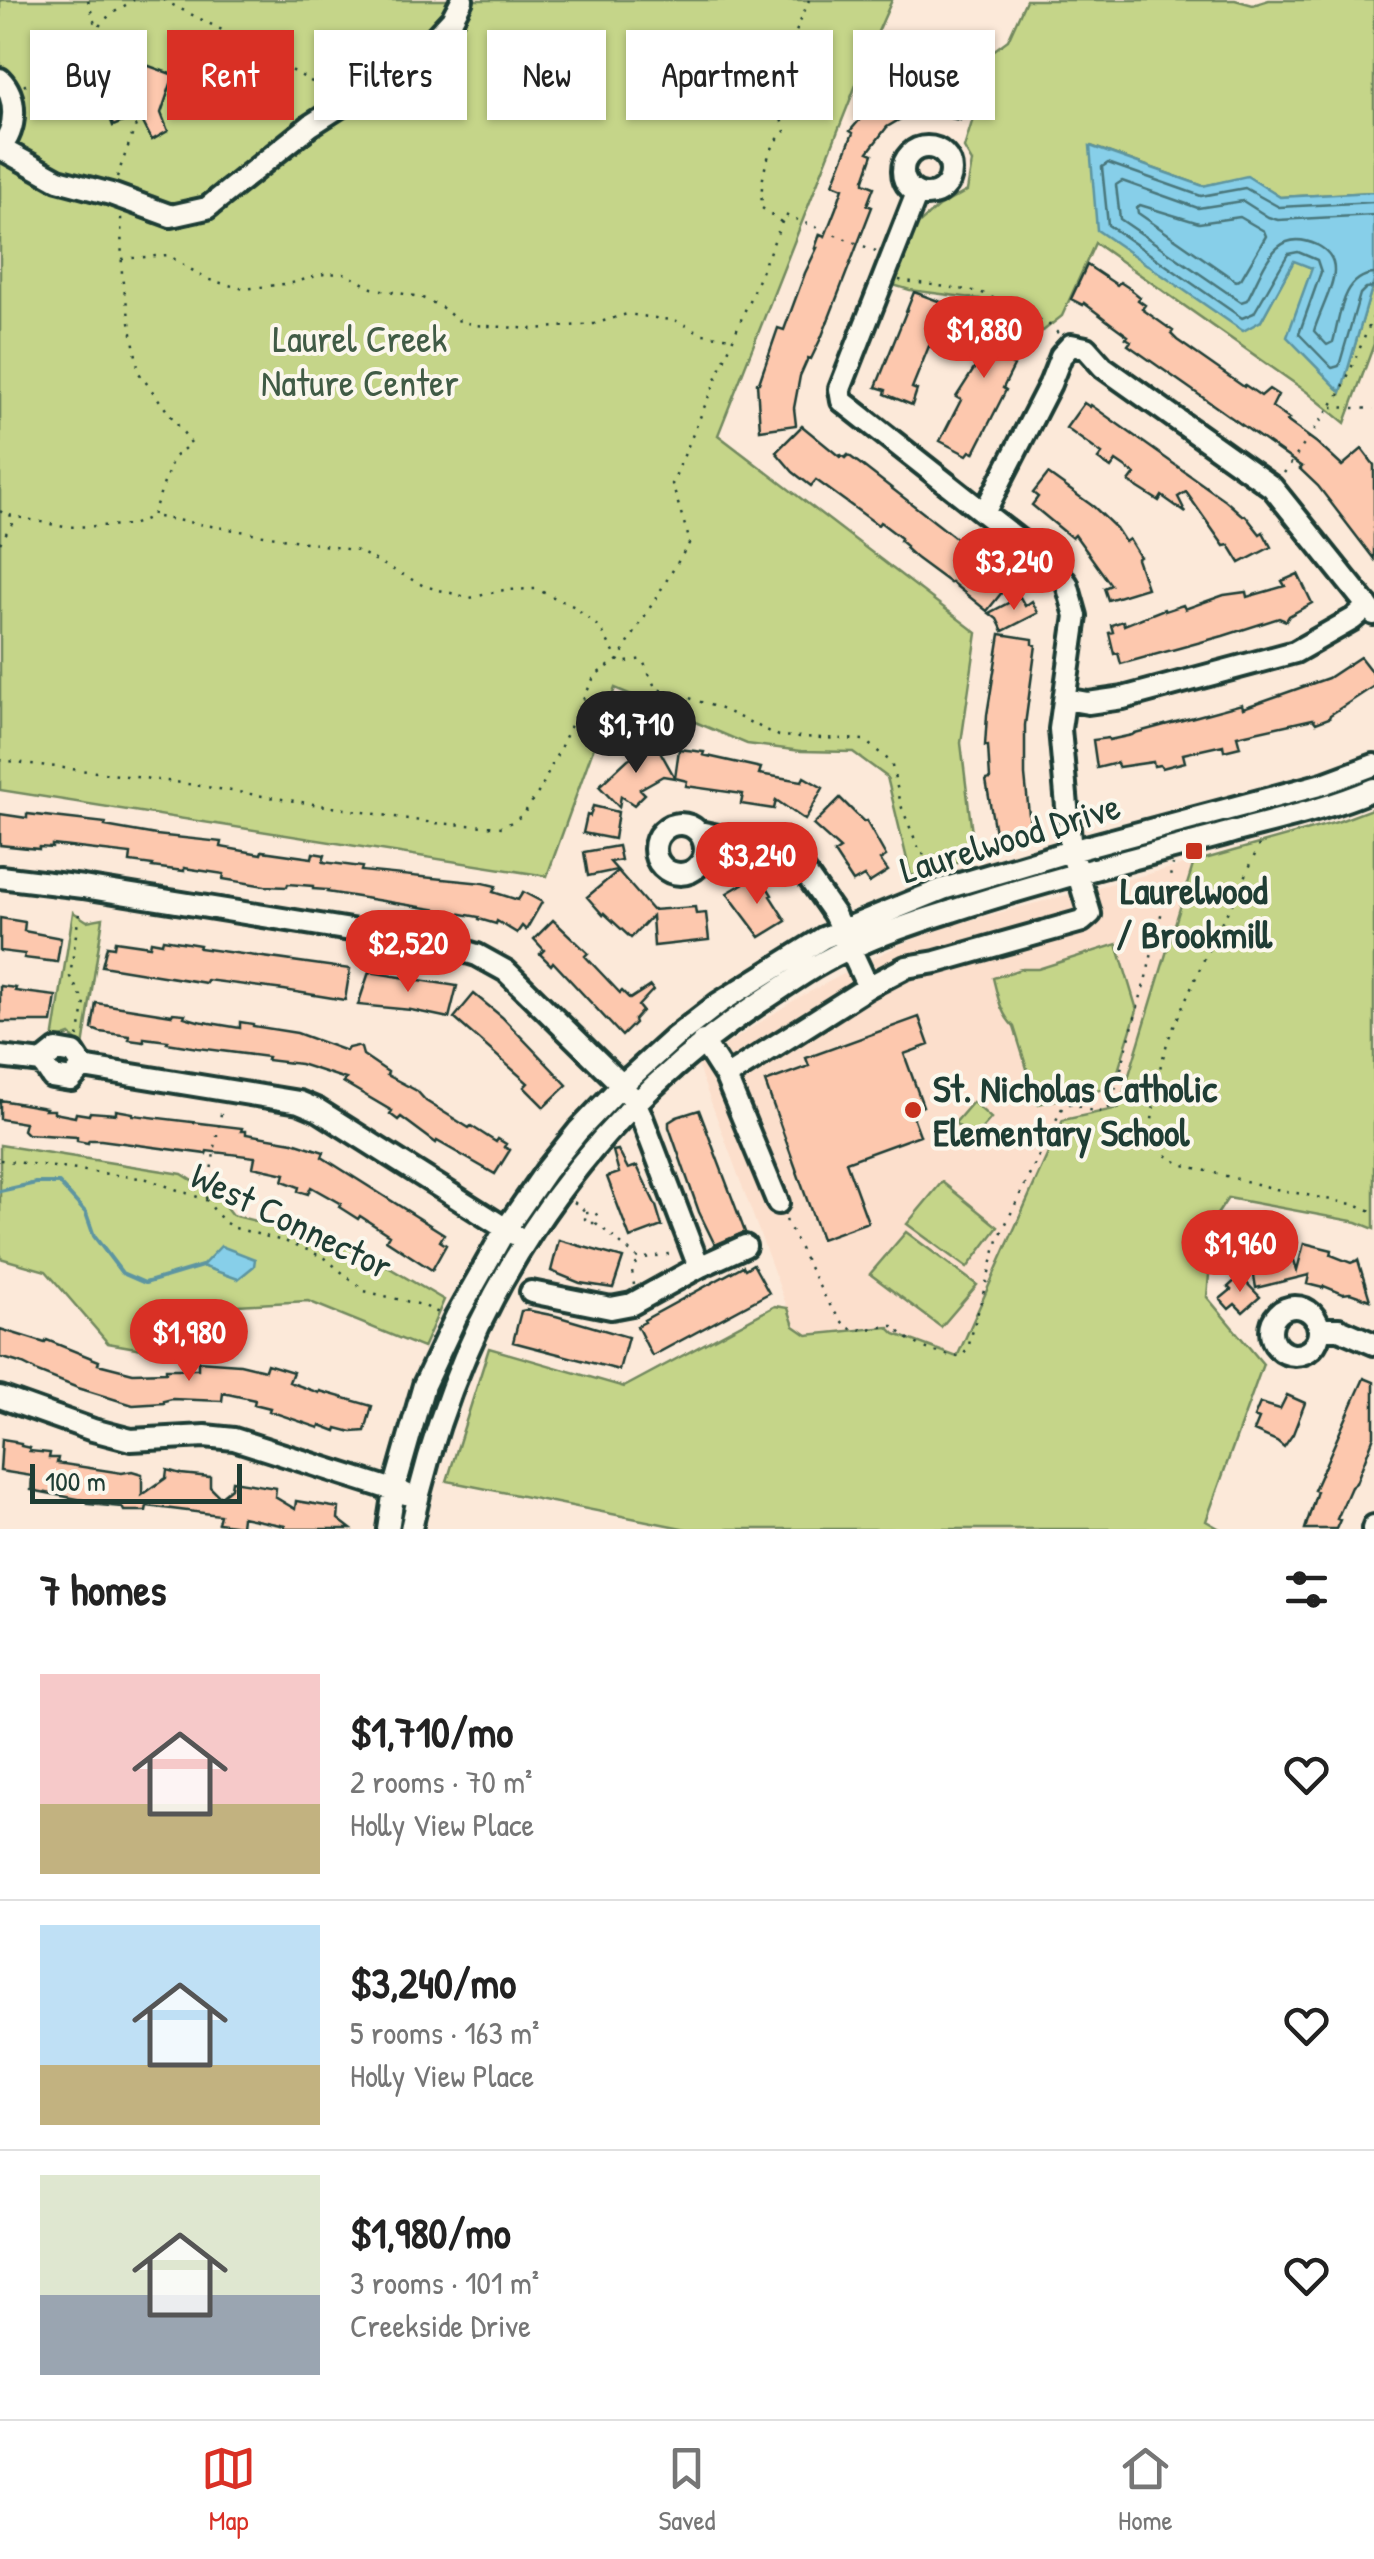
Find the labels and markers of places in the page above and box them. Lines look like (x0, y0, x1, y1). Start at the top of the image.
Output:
pin: $1,880 (903, 296, 1065, 381)
pin: $3,240 (933, 528, 1095, 613)
pin: $1,710 (555, 691, 717, 776)
pin: $3,240 (676, 822, 838, 907)
marker: Laurelwood / Brookmill (1183, 840, 1205, 862)
place label: Laurelwood / Brookmill (1116, 864, 1274, 960)
pin: $2,520 (327, 910, 489, 995)
place label: St. Nicholas Catholic Elementary School (933, 1062, 1218, 1159)
marker: St. Nicholas Catholic Elementary School (902, 1099, 924, 1121)
pin: $1,960 (1159, 1210, 1321, 1295)
pin: $1,980 (108, 1299, 270, 1384)

